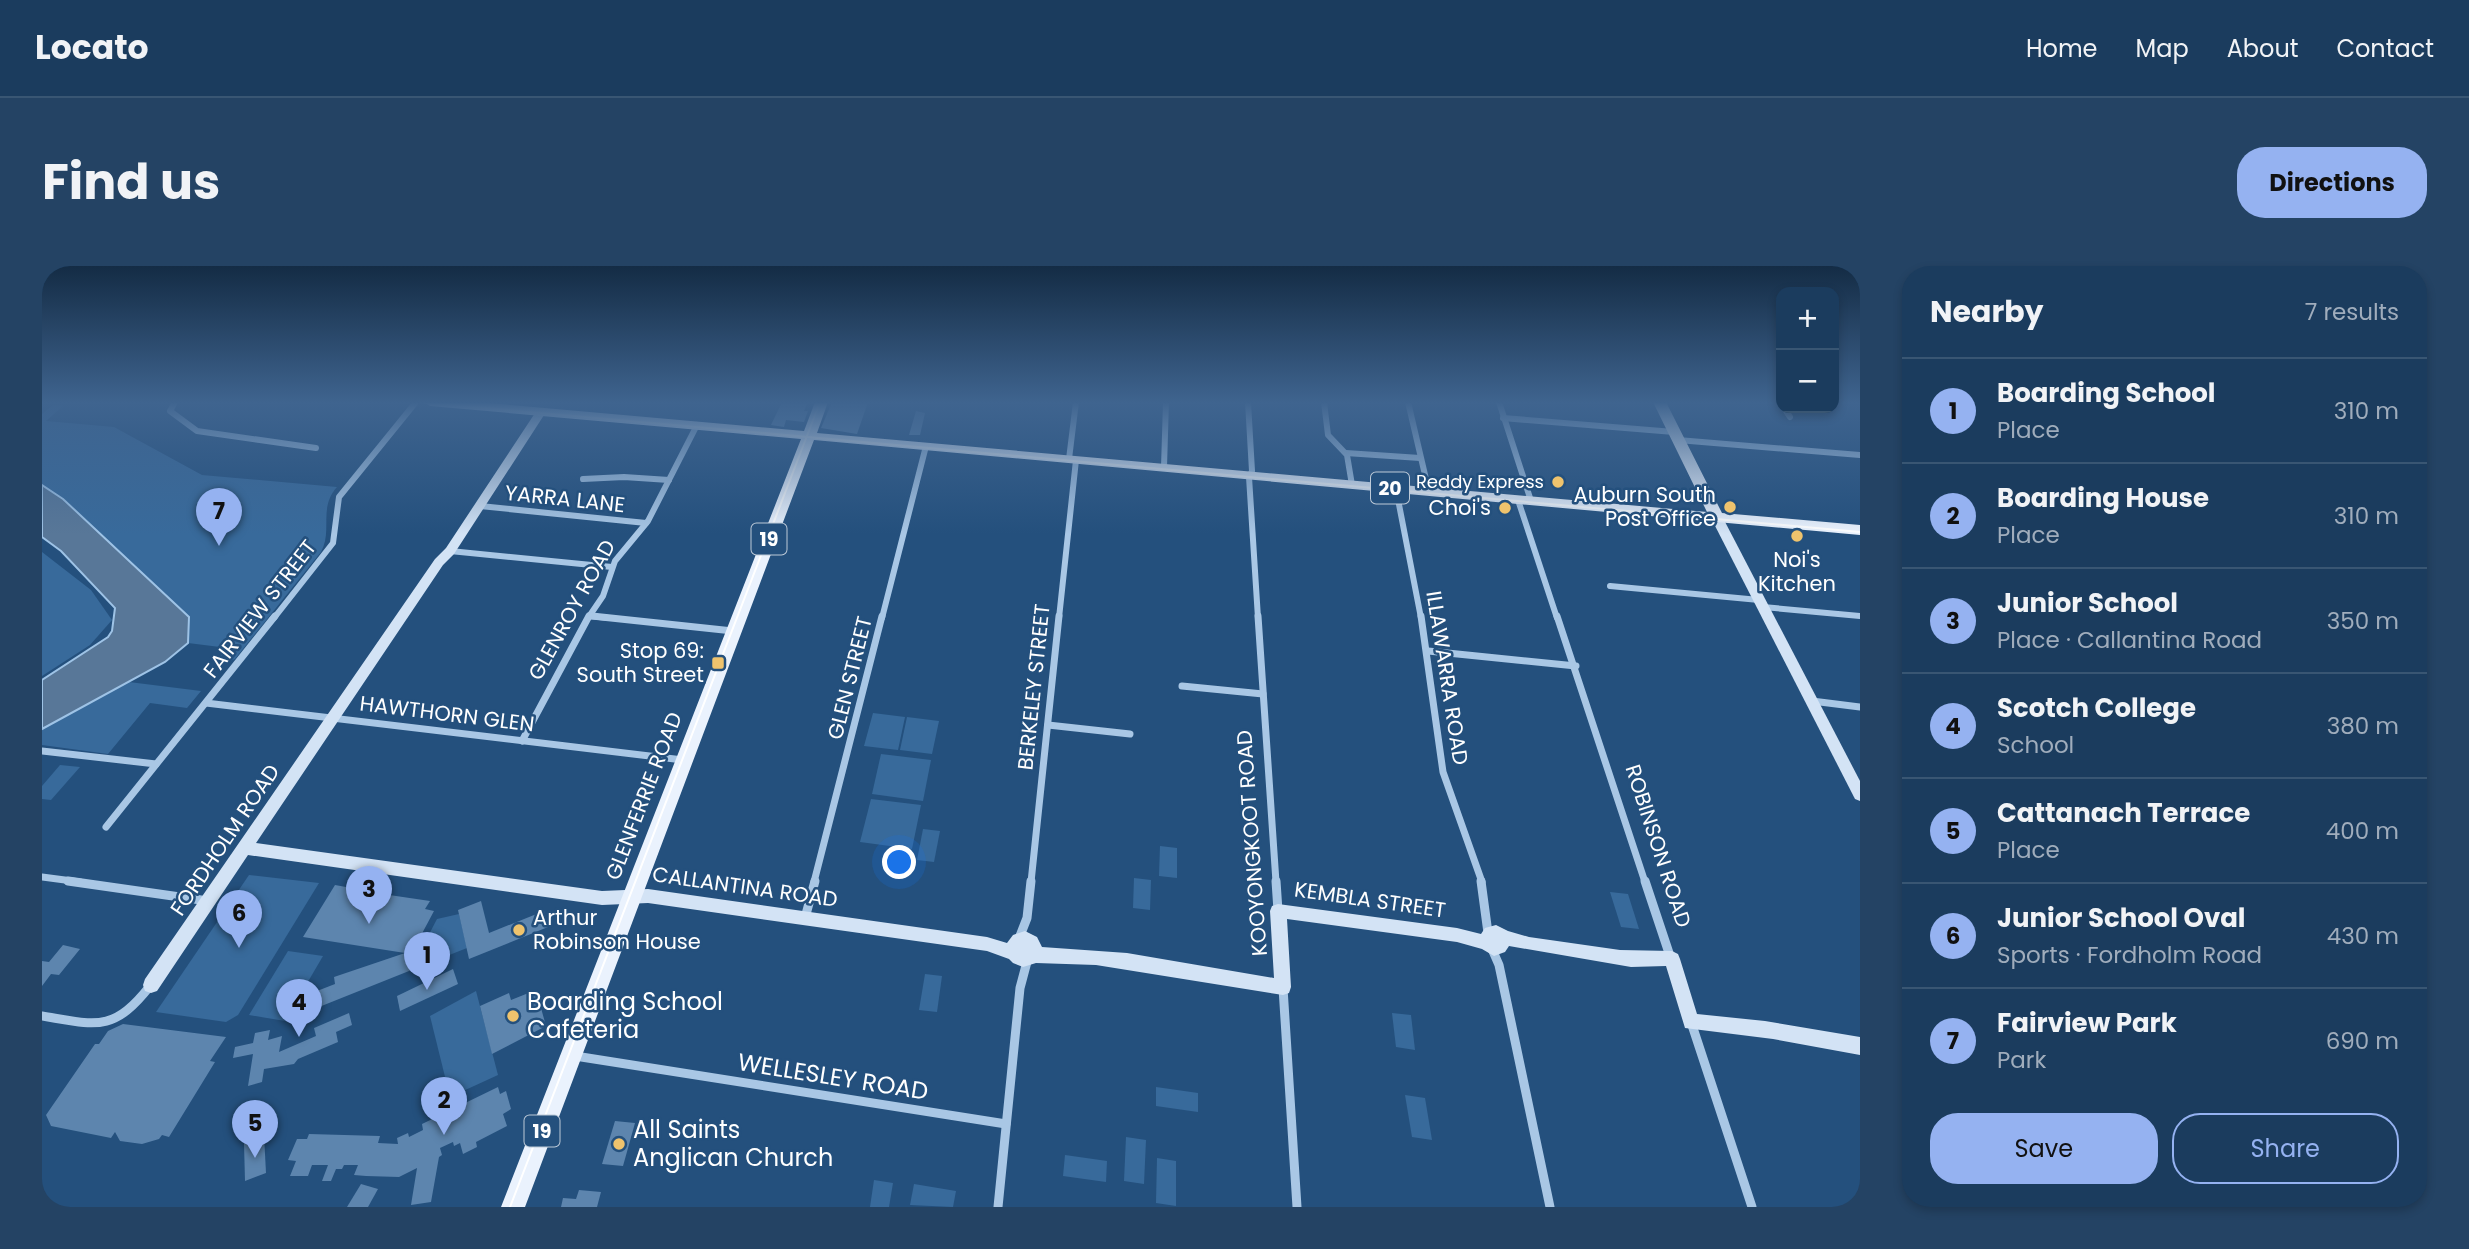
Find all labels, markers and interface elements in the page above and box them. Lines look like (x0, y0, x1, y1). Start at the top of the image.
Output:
text: Locato (35, 24, 149, 71)
text: Home (2026, 32, 2098, 65)
text: Map (2136, 32, 2189, 65)
text: About (2227, 32, 2298, 65)
text: Contact (2336, 32, 2434, 65)
button: Directions (2237, 147, 2427, 218)
text: Find us (42, 148, 220, 216)
map controls (1776, 287, 1839, 413)
button: + (1776, 287, 1839, 350)
text: Nearby (1930, 290, 2044, 333)
text: 7 results (2305, 296, 2399, 328)
button: − (1776, 350, 1839, 413)
text: Boarding School (1997, 375, 2216, 411)
text: 1 (1949, 395, 1957, 427)
text: 310 m (2334, 395, 2399, 427)
text: Place (1997, 414, 2060, 446)
place label: Reddy Express (1416, 469, 1544, 494)
road number: 20 (1371, 472, 1409, 504)
marker: Reddy Express (1550, 474, 1566, 490)
street label: YARRA LANE (504, 478, 626, 519)
place label: Auburn South Post Office (1574, 480, 1716, 533)
text: Boarding House (1997, 480, 2209, 516)
pin: 7 (196, 488, 242, 546)
place label: Choi's (1428, 493, 1491, 522)
marker: Auburn South Post Office (1722, 499, 1738, 515)
marker: Choi's (1497, 500, 1513, 516)
text: 2 (1946, 500, 1960, 532)
text: 310 m (2334, 500, 2399, 532)
text: Place (1997, 519, 2060, 551)
road number: 19 (752, 524, 786, 554)
marker: Noi's Kitchen (1789, 528, 1805, 544)
street label: FAIRVIEW STREET (196, 533, 323, 684)
street label: GLENROY ROAD (521, 534, 622, 685)
place label: Noi's Kitchen (1758, 545, 1836, 598)
text: Junior School (1997, 585, 2178, 621)
street label: ILLAWARRA ROAD (1419, 589, 1476, 767)
street label: BERKELEY STREET (1010, 602, 1057, 771)
text: 3 (1946, 605, 1960, 637)
text: 350 m (2327, 605, 2399, 637)
street label: GLEN STREET (820, 613, 879, 742)
text: Place · Callantina Road (1997, 624, 2262, 656)
place label: Stop 69: South Street (577, 636, 704, 689)
marker: Stop 69: South Street (710, 655, 726, 671)
street label: HAWTHORN GLEN (358, 688, 536, 739)
text: Scotch College (1997, 690, 2196, 726)
street label: GLENFERRIE ROAD (598, 708, 689, 884)
text: 4 (1945, 710, 1961, 742)
text: 380 m (2327, 710, 2399, 742)
street label: KOOYONGKOOT ROAD (1229, 729, 1274, 957)
text: School (1997, 729, 2074, 761)
street label: FORDHOLM ROAD (163, 758, 286, 921)
street label: ROBINSON ROAD (1618, 761, 1698, 931)
text: Cattanach Terrace (1997, 795, 2250, 831)
text: 5 (1946, 815, 1960, 847)
text: 400 m (2326, 815, 2399, 847)
text: Place (1997, 834, 2060, 866)
your location (882, 845, 916, 879)
street label: CALLANTINA ROAD (651, 859, 840, 914)
pin: 3 (346, 866, 392, 924)
street label: KEMBLA STREET (1293, 875, 1448, 924)
pin: 6 (216, 890, 262, 948)
text: Junior School Oval (1997, 900, 2246, 936)
place label: Arthur Robinson House (533, 903, 701, 956)
text: 6 (1946, 920, 1960, 952)
text: 430 m (2327, 920, 2399, 952)
marker: Arthur Robinson House (511, 922, 527, 938)
pin: 1 (404, 932, 450, 990)
text: Sports · Fordholm Road (1997, 939, 2262, 971)
pin: 4 (276, 979, 322, 1037)
place label: Boarding School Cafeteria (527, 985, 723, 1046)
text: Fairview Park (1997, 1005, 2177, 1041)
marker: Boarding School Cafeteria (505, 1008, 521, 1024)
text: 7 (1947, 1025, 1959, 1057)
text: 690 m (2326, 1025, 2399, 1057)
text: Park (1997, 1044, 2046, 1076)
street label: WELLESLEY ROAD (735, 1045, 931, 1108)
pin: 2 (421, 1077, 467, 1135)
pin: 5 (232, 1100, 278, 1158)
place label: All Saints Anglican Church (633, 1113, 833, 1174)
button: Save (1930, 1113, 2158, 1184)
button: Share (2172, 1113, 2399, 1184)
road number: 19 (524, 1116, 560, 1146)
marker: All Saints Anglican Church (611, 1136, 627, 1152)

